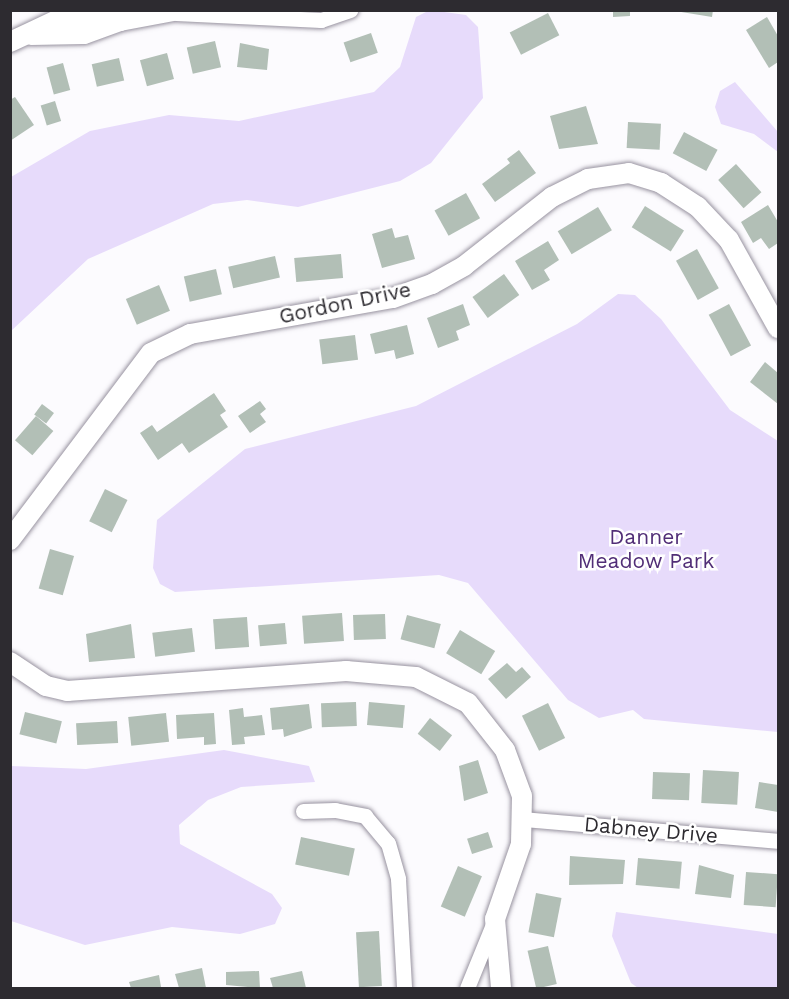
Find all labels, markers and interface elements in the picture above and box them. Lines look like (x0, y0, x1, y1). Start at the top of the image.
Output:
street label: Gordon Drive (277, 277, 413, 329)
park label: Danner Meadow Park (577, 524, 715, 574)
street label: Dabney Drive (583, 812, 719, 848)

